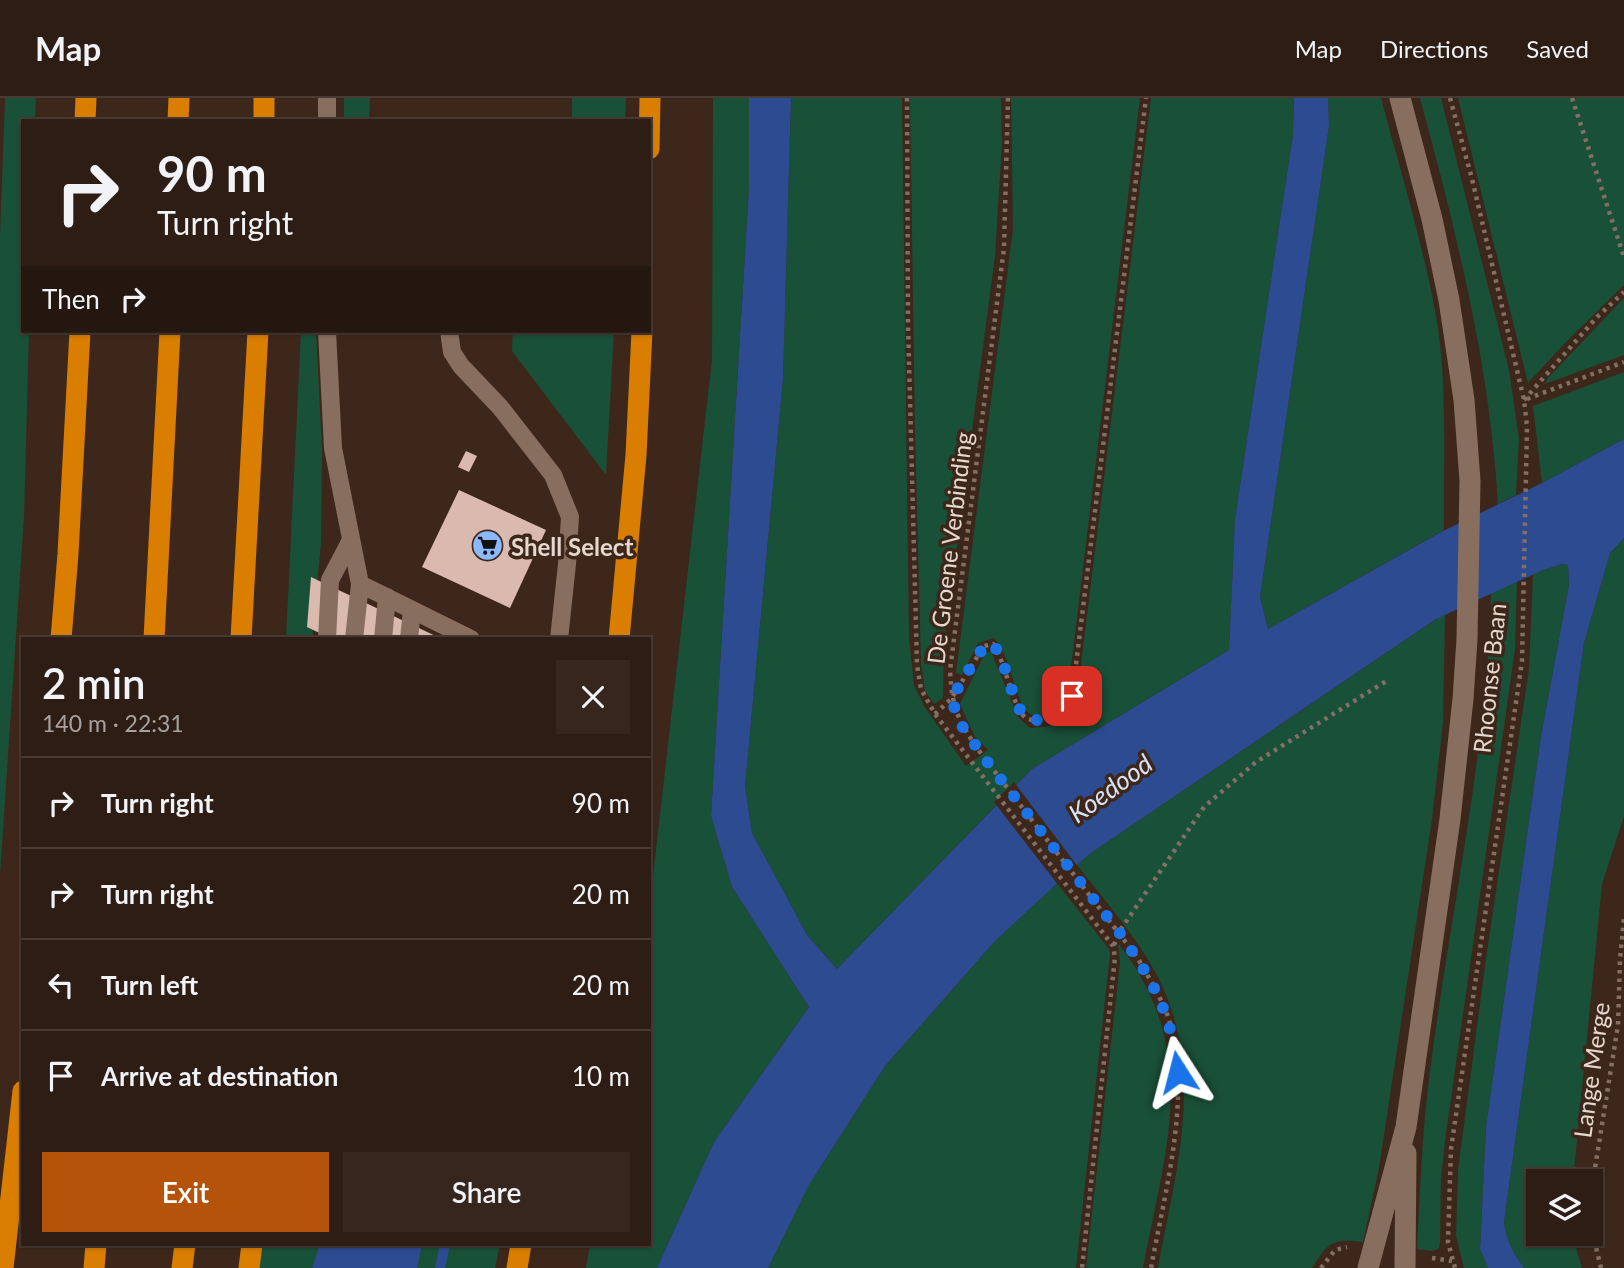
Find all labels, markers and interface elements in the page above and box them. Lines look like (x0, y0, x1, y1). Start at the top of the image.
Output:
text: Map (35, 28, 101, 68)
text: Map (1295, 34, 1342, 63)
text: Directions (1380, 34, 1488, 63)
text: Saved (1526, 34, 1589, 63)
text: 90 m (157, 144, 267, 202)
icon: right (42, 147, 133, 238)
text: Turn right (157, 203, 293, 242)
icon: right (114, 280, 152, 318)
text: Then (42, 283, 100, 315)
street label: De Groene Verbinding (920, 430, 978, 666)
supermarket icon: Shell Select (471, 529, 505, 563)
place label: Shell Select (511, 532, 633, 561)
street label: Rhoonse Baan (1467, 602, 1511, 754)
text: 2 min (42, 658, 146, 708)
button: close (556, 660, 630, 734)
pin (1042, 666, 1102, 726)
icon: arrive (1053, 677, 1091, 715)
text: 140 m · 22:31 (42, 709, 184, 737)
water label: Koedood (1062, 747, 1158, 829)
icon: right (42, 784, 80, 822)
text: Turn right (101, 787, 214, 819)
text: 90 m (572, 787, 630, 819)
icon: right (42, 875, 80, 913)
text: Turn right (101, 878, 214, 910)
text: 20 m (572, 878, 630, 910)
icon: left (42, 966, 80, 1004)
text: Turn left (101, 969, 198, 1001)
text: 20 m (572, 969, 630, 1001)
street label: Lange Merge (1567, 1000, 1615, 1140)
position arrow (1141, 1035, 1215, 1109)
icon: arrive (42, 1057, 80, 1095)
text: Arrive at destination (101, 1060, 338, 1092)
text: 10 m (572, 1060, 630, 1092)
button: Exit (42, 1152, 329, 1232)
button: Share (343, 1152, 630, 1232)
map controls (1526, 1169, 1603, 1246)
button: layers (1526, 1169, 1603, 1246)

